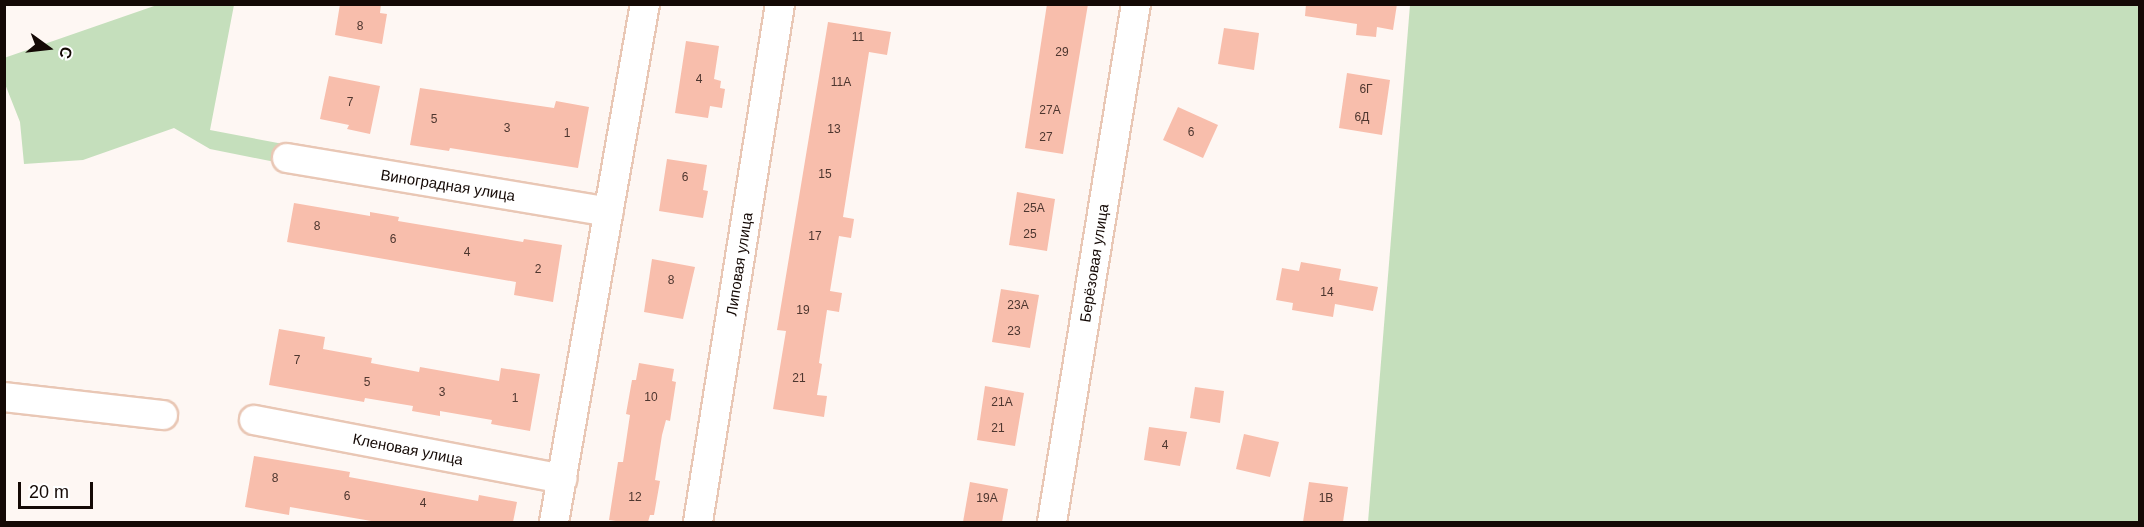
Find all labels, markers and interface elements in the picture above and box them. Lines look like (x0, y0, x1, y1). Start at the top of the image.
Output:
north arrow (18, 18, 78, 78)
house number: 8 (357, 20, 363, 34)
house number: 11 (852, 31, 864, 45)
text: С (56, 45, 76, 61)
house number: 29 (1055, 46, 1069, 60)
house number: 4 (696, 73, 702, 87)
house number: 11А (831, 76, 851, 90)
house number: 6Г (1359, 83, 1373, 97)
house number: 7 (347, 96, 353, 110)
house number: 27А (1039, 104, 1061, 118)
house number: 6Д (1355, 111, 1369, 125)
house number: 5 (431, 113, 437, 127)
house number: 3 (504, 122, 510, 136)
house number: 13 (827, 123, 841, 137)
house number: 6 (1188, 126, 1194, 140)
house number: 1 (564, 127, 570, 141)
house number: 27 (1039, 131, 1053, 145)
street label: Виноградная улица (379, 165, 517, 205)
house number: 15 (818, 168, 832, 182)
house number: 6 (682, 171, 688, 185)
house number: 25А (1023, 202, 1045, 216)
street label: Берёзовая улица (1076, 203, 1112, 323)
street label: Липовая улица (722, 211, 756, 317)
house number: 8 (314, 220, 320, 234)
house number: 25 (1023, 228, 1037, 242)
house number: 17 (808, 230, 822, 244)
house number: 6 (390, 233, 396, 247)
house number: 4 (464, 246, 470, 260)
house number: 2 (535, 263, 541, 277)
house number: 8 (668, 274, 674, 288)
house number: 14 (1320, 286, 1334, 300)
house number: 23А (1007, 299, 1029, 313)
house number: 19 (796, 304, 810, 318)
house number: 23 (1007, 325, 1021, 339)
house number: 7 (294, 354, 300, 368)
house number: 21 (792, 372, 806, 386)
house number: 5 (364, 376, 370, 390)
house number: 3 (439, 386, 445, 400)
house number: 10 (644, 391, 658, 405)
house number: 1 (512, 392, 518, 406)
house number: 21А (991, 396, 1013, 410)
house number: 21 (991, 422, 1005, 436)
street label: Кленовая улица (351, 429, 465, 469)
house number: 4 (1162, 439, 1168, 453)
scale bar (21, 470, 96, 508)
house number: 8 (272, 472, 278, 486)
text: 20 m (29, 482, 69, 502)
house number: 6 (344, 490, 350, 504)
house number: 12 (628, 491, 642, 505)
house number: 19А (976, 492, 998, 506)
house number: 1В (1319, 492, 1333, 506)
house number: 4 (420, 497, 426, 511)

